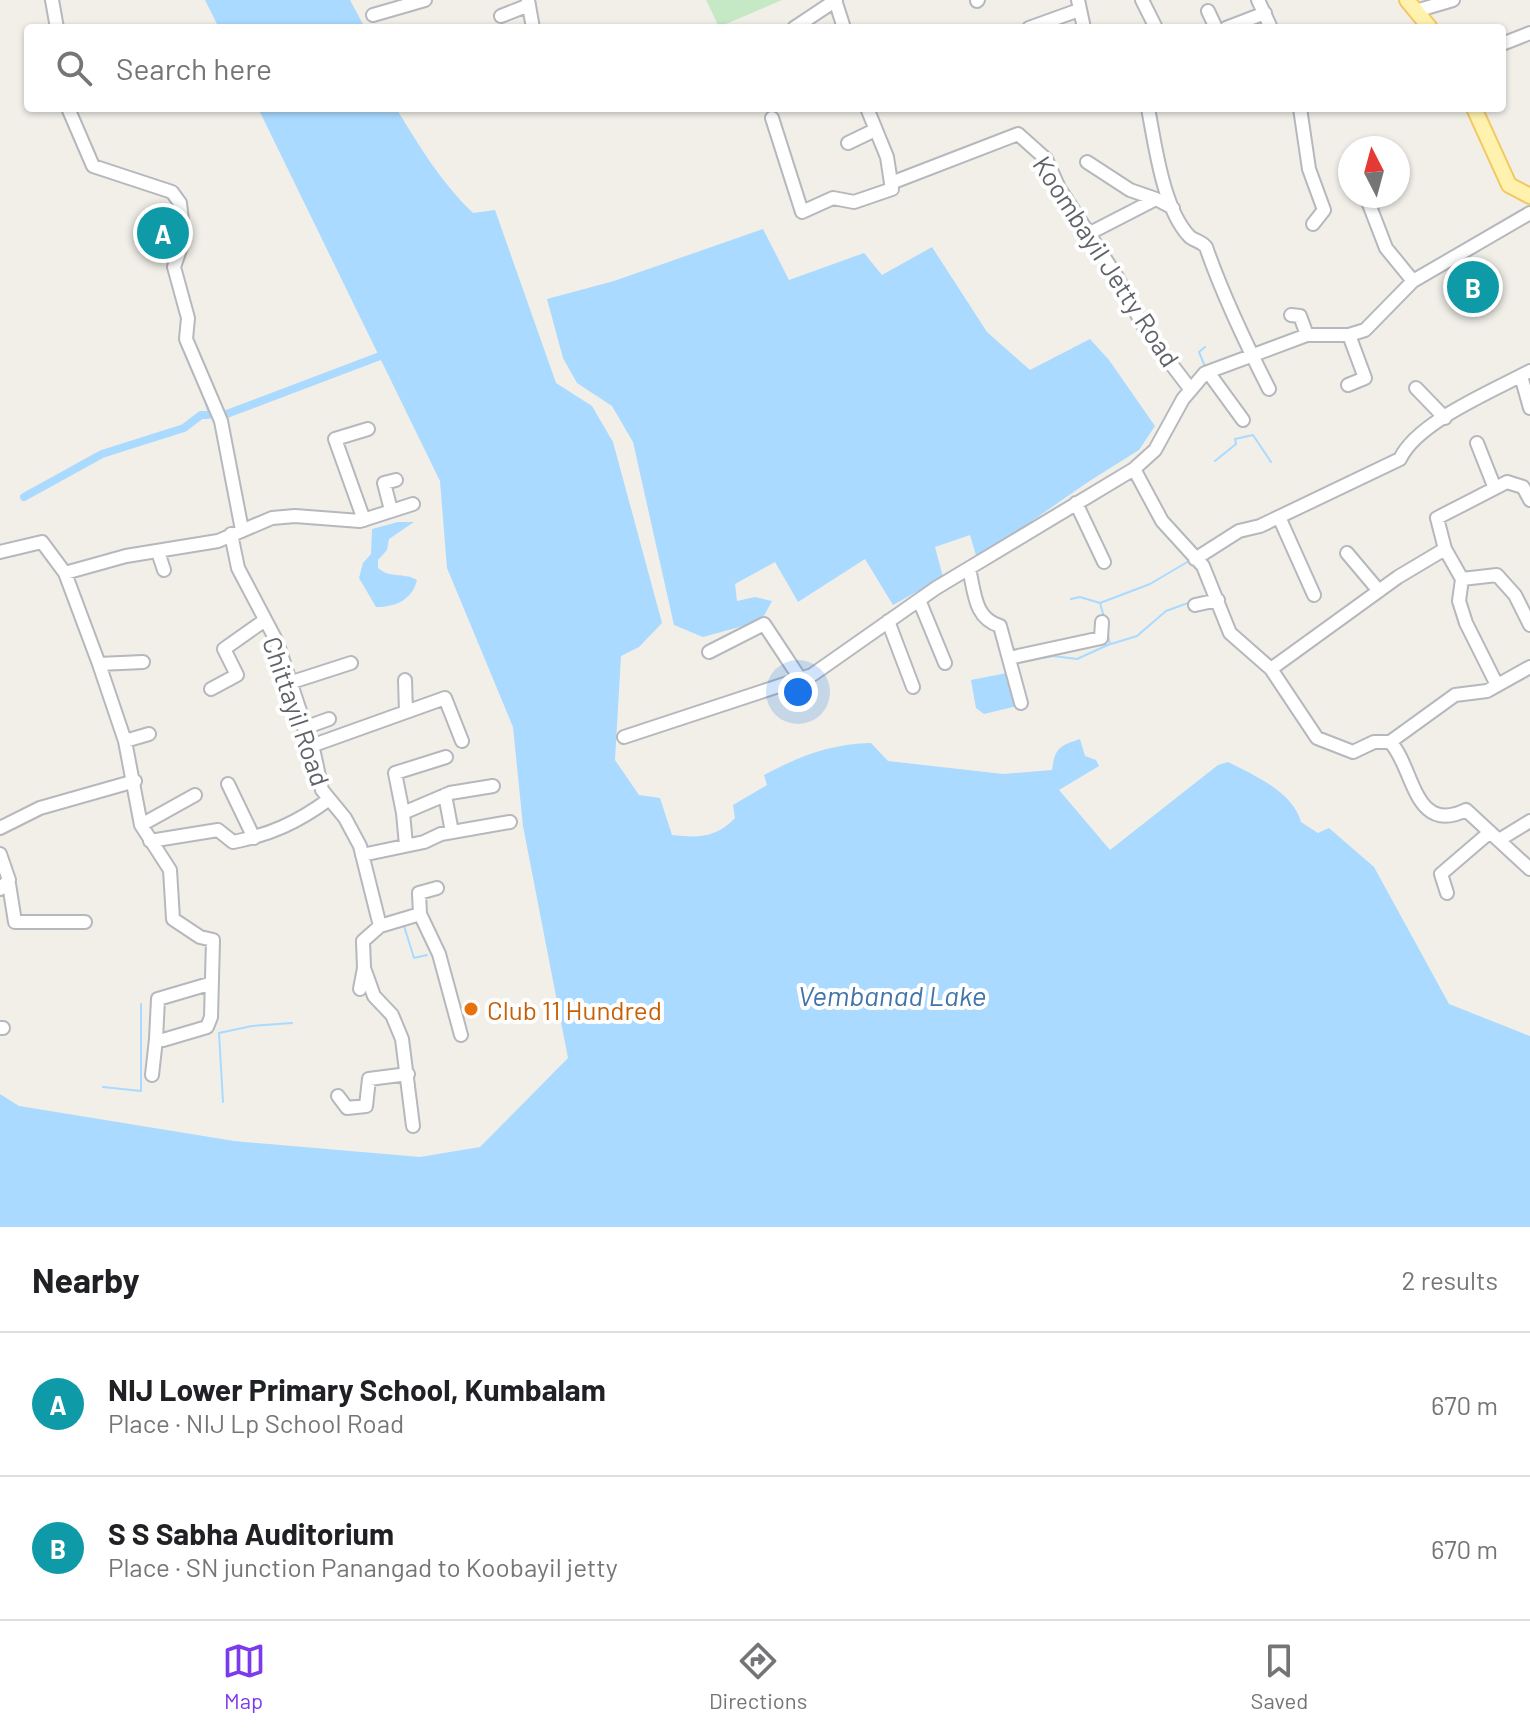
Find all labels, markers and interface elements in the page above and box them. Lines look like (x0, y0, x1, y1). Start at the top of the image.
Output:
search box (24, 24, 1506, 112)
icon: search (52, 46, 96, 90)
text: Search here (116, 50, 272, 86)
north arrow (1338, 136, 1410, 208)
street label: Koombayil Jetty Road (1027, 150, 1187, 372)
pin: A (137, 203, 189, 263)
pin: B (1447, 257, 1499, 317)
street label: Chittayil Road (257, 632, 337, 790)
your location (778, 672, 818, 712)
water label: Vembanad Lake (798, 978, 986, 1012)
place label: Club 11 Hundred (487, 994, 662, 1025)
marker: Club 11 Hundred (462, 1000, 480, 1018)
text: Nearby (32, 1259, 140, 1300)
text: 2 results (1402, 1264, 1498, 1295)
text: NIJ Lower Primary School, Kumbalam (108, 1371, 606, 1407)
text: A (49, 1389, 67, 1420)
text: 670 m (1431, 1389, 1498, 1420)
text: Place · NIJ Lp School Road (108, 1407, 404, 1438)
text: S S Sabha Auditorium (108, 1515, 394, 1551)
text: B (50, 1533, 66, 1564)
text: 670 m (1431, 1533, 1498, 1564)
text: Place · SN junction Panangad to Koobayil jetty (108, 1551, 618, 1582)
tab: Map (222, 1639, 266, 1713)
tab: Directions (709, 1639, 807, 1713)
tab: Saved (1251, 1639, 1308, 1713)

